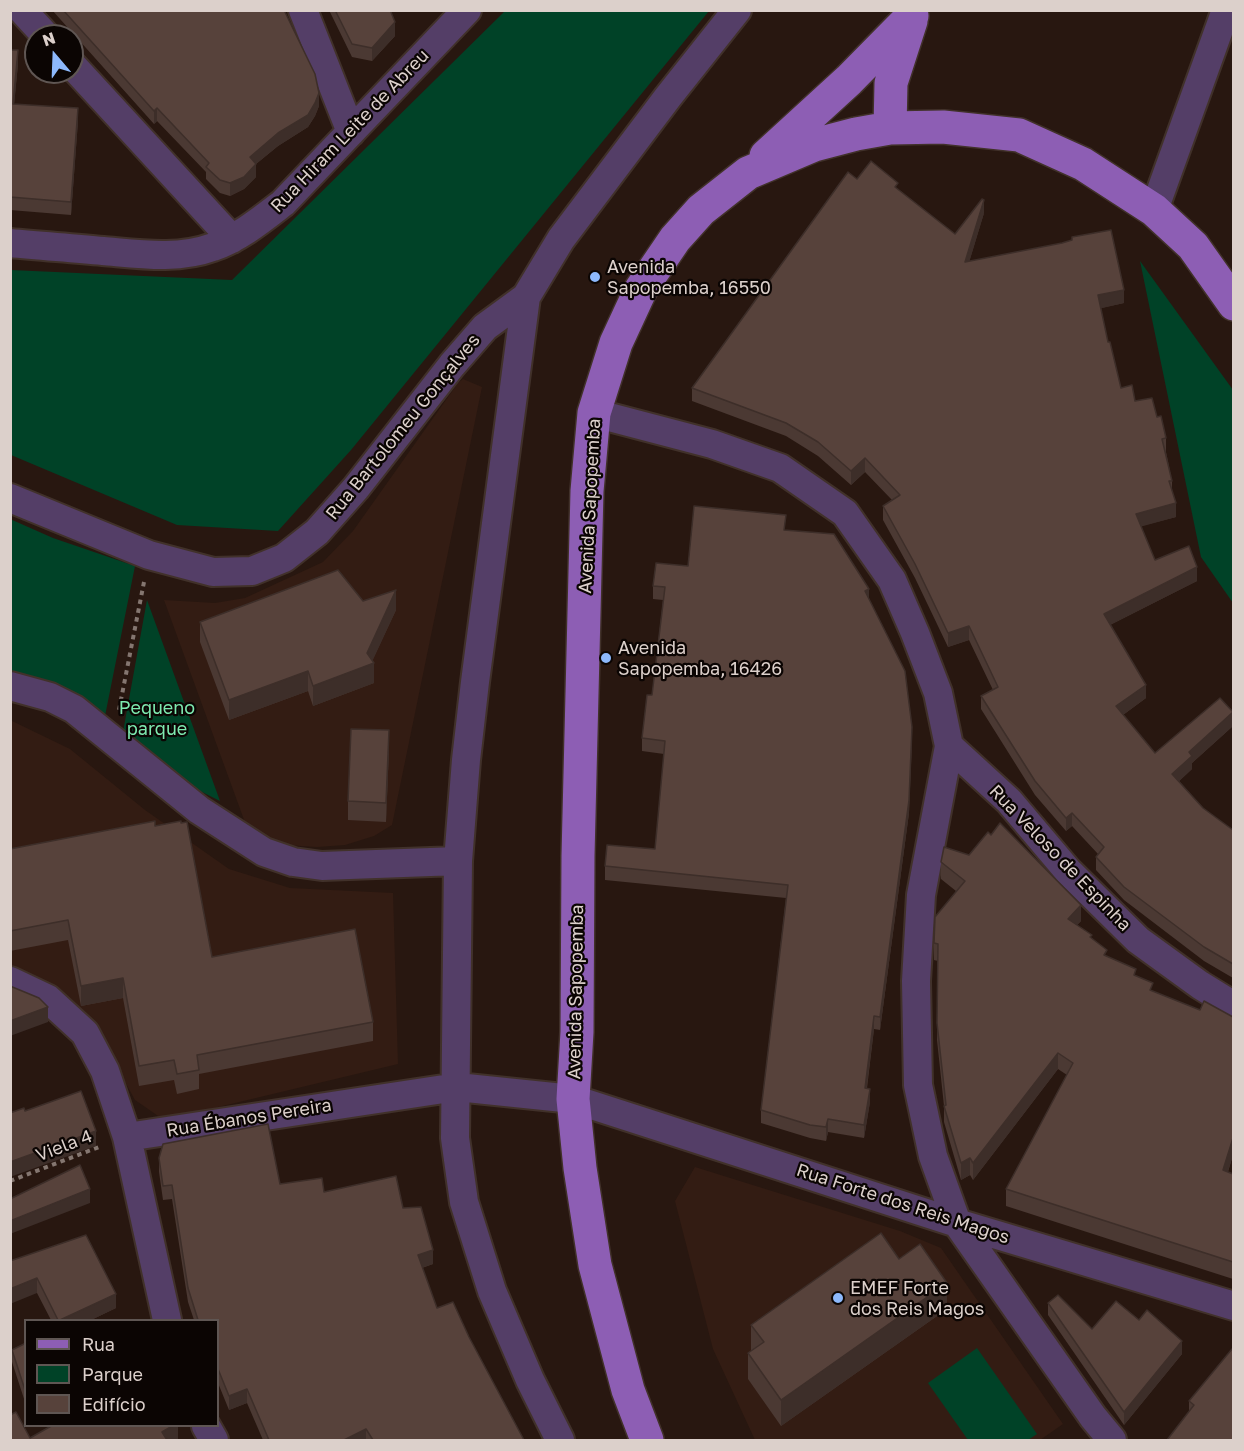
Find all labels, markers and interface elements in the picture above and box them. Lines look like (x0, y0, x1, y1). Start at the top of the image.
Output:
north arrow (24, 24, 84, 84)
text: N (40, 27, 58, 50)
street label: Rua Hiram Leite de Abreu (266, 45, 434, 217)
place label: Avenida Sapopemba, 16550 (607, 256, 771, 298)
marker: Avenida Sapopemba, 16550 (588, 270, 602, 284)
street label: Rua Bartolomeu Gonçalves (321, 330, 485, 524)
street label: Avenida Sapopemba (575, 418, 605, 594)
place label: Avenida Sapopemba, 16426 (618, 637, 782, 680)
marker: Avenida Sapopemba, 16426 (599, 651, 613, 665)
park label: Pequeno parque (119, 697, 195, 740)
street label: Rua Veloso de Espinha (985, 780, 1135, 936)
street label: Avenida Sapopemba (564, 904, 588, 1080)
street label: Rua Ébanos Pereira (165, 1094, 333, 1142)
street label: Viela 4 (33, 1125, 95, 1167)
street label: Rua Forte dos Reis Magos (794, 1159, 1012, 1249)
place label: EMEF Forte dos Reis Magos (850, 1277, 984, 1320)
marker: EMEF Forte dos Reis Magos (831, 1291, 845, 1305)
legend (24, 1319, 219, 1427)
text: Rua (82, 1333, 115, 1355)
text: Parque (82, 1363, 143, 1385)
text: Edifício (82, 1393, 146, 1415)

